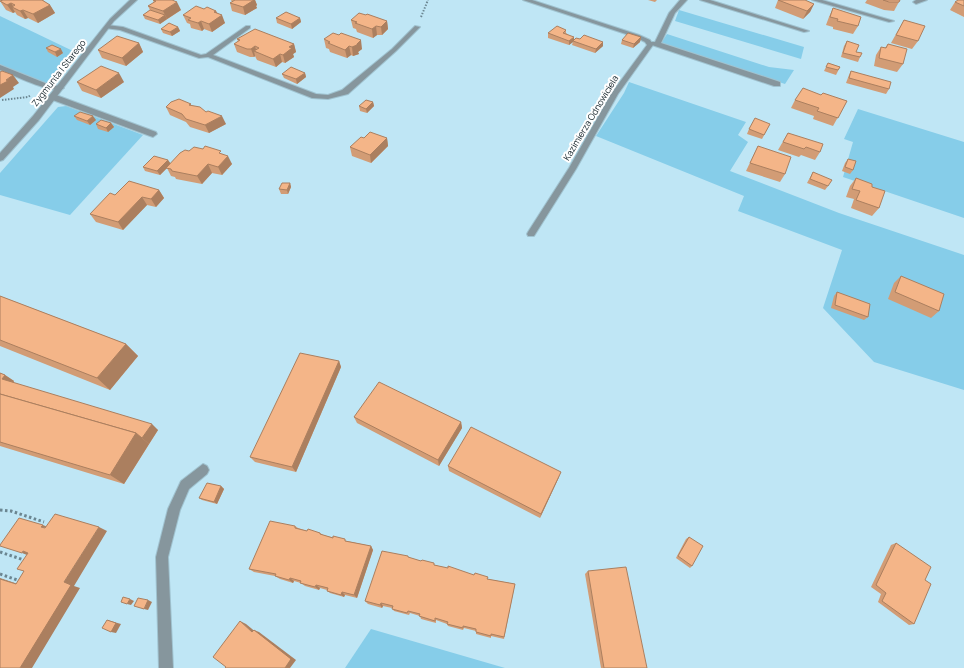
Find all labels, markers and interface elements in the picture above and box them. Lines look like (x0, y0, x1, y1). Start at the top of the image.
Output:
street label: Zygmunta I Starego (28, 37, 89, 109)
street label: Kazimierza Odnowiciela (560, 73, 621, 163)

